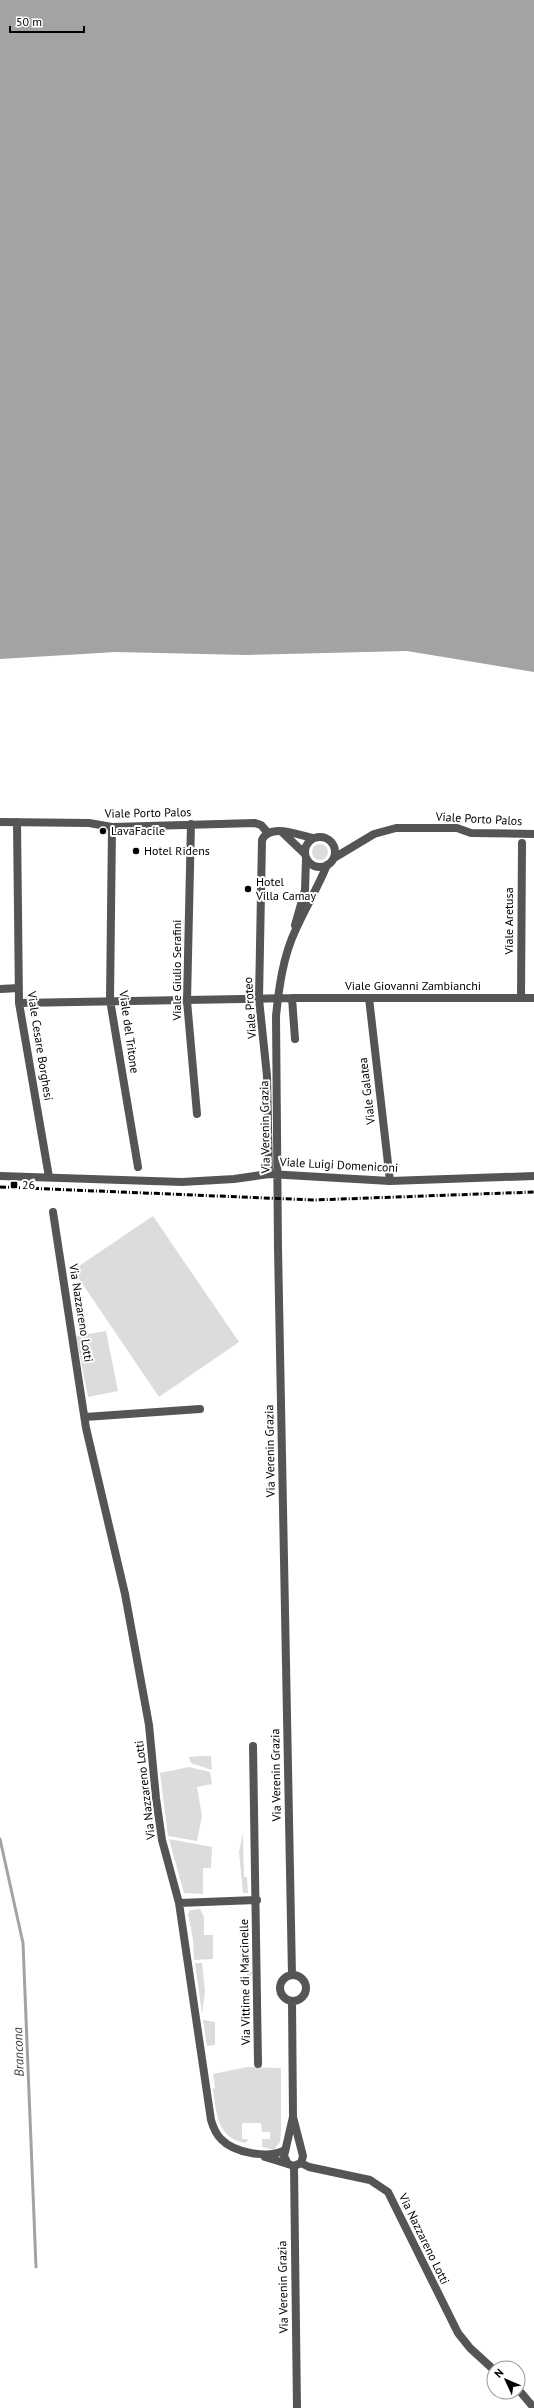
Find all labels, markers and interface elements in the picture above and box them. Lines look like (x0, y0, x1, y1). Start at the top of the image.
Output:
scale bar (10, 8, 84, 34)
text: 50 m (16, 14, 42, 29)
street label: Viale Porto Palos (103, 804, 191, 821)
street label: Viale Porto Palos (434, 809, 523, 828)
place label: LavaFacile (111, 823, 165, 838)
marker: LavaFacile (98, 826, 108, 836)
place label: Hotel Ridens (144, 843, 210, 858)
marker: Hotel Ridens (131, 846, 141, 856)
place label: Hotel Villa Camay (255, 874, 316, 903)
marker: Hotel Villa Camay (243, 884, 253, 894)
street label: Viale Aretusa (501, 887, 516, 956)
street label: Viale Giulio Serafini (169, 920, 184, 1021)
street label: Viale Proteo (240, 977, 259, 1040)
street label: Viale Giovanni Zambianchi (344, 978, 481, 993)
street label: Viale Cesare Borghesi (24, 989, 57, 1102)
street label: Viale del Tritone (116, 989, 143, 1074)
street label: Viale Galatea (355, 1057, 378, 1126)
street label: Via Verenin Grazia (256, 1081, 273, 1174)
street label: Viale Luigi Domeniconi (278, 1154, 399, 1175)
place label: 26 (22, 1177, 35, 1192)
marker: 26 (9, 1180, 19, 1190)
street label: Via Nazzareno Lotti (66, 1262, 97, 1363)
street label: Via Verenin Grazia (261, 1405, 278, 1498)
street label: Via Verenin Grazia (267, 1729, 284, 1822)
street label: Via Nazzareno Lotti (131, 1740, 158, 1841)
street label: Via Vittime di Marcinelle (236, 1919, 253, 2046)
water label: Brancona (9, 2026, 28, 2077)
street label: Via Nazzareno Lotti (395, 2190, 453, 2287)
street label: Via Verenin Grazia (274, 2241, 291, 2334)
north arrow (486, 2360, 526, 2400)
text: N (491, 2366, 506, 2381)

